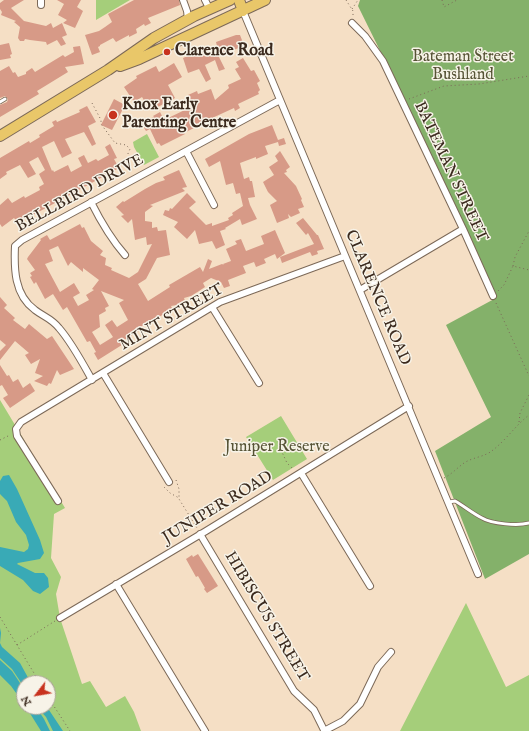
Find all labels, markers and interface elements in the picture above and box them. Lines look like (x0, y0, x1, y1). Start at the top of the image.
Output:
place label: Clarence Road (175, 42, 273, 62)
marker: Clarence Road (162, 47, 172, 57)
park label: Bateman Street Bushland (412, 48, 514, 86)
place label: Knox Early Parenting Centre (122, 96, 236, 134)
street label: BATEMAN STREET (409, 99, 491, 245)
marker: Knox Early Parenting Centre (107, 109, 119, 121)
street label: BELLBIRD DRIVE (13, 151, 147, 237)
street label: CLARENCE ROAD (340, 228, 414, 368)
street label: MINT STREET (117, 281, 227, 355)
park label: Juniper Reserve (224, 438, 330, 458)
street label: JUNIPER ROAD (159, 468, 277, 548)
street label: HIBISCUS STREET (220, 548, 312, 686)
north arrow (16, 675, 56, 715)
text: N (18, 693, 35, 708)

